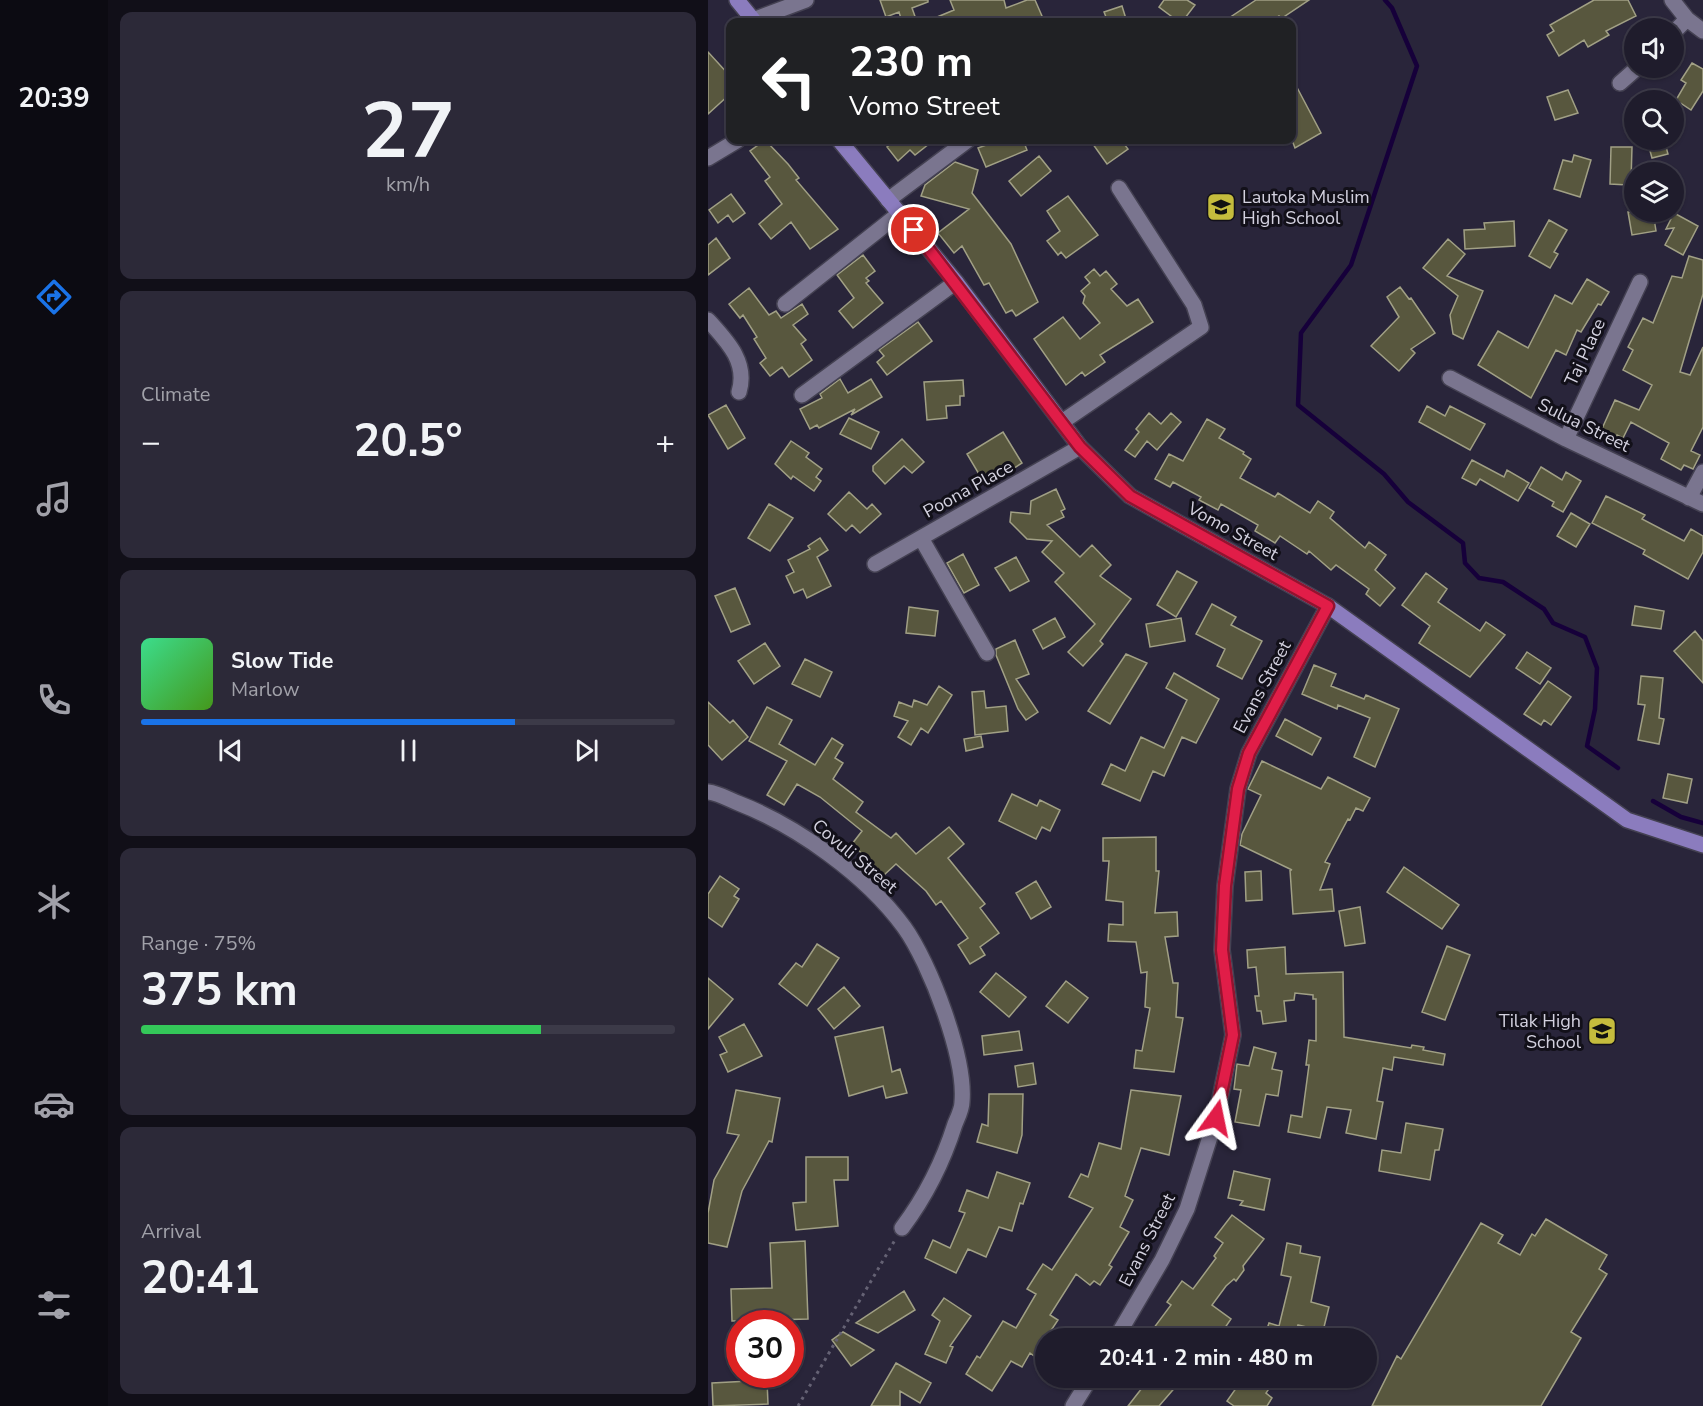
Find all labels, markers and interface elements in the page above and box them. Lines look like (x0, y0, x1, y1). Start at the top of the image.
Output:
map controls (1624, 18, 1684, 222)
button: sound (1624, 18, 1684, 78)
text: 230 m (849, 34, 973, 91)
icon: left (750, 42, 828, 120)
text: 27 (361, 78, 455, 185)
text: 20:39 (18, 80, 90, 117)
text: Vomo Street (849, 88, 1000, 125)
button: search (1624, 90, 1684, 150)
button: layers (1624, 162, 1684, 222)
text: km/h (386, 171, 430, 198)
place label: Lautoka Muslim High School (1242, 185, 1370, 230)
school or university icon: Lautoka Muslim High School (1205, 191, 1237, 223)
pin (888, 204, 939, 255)
icon: arrive (897, 213, 930, 246)
icon: directions (33, 276, 75, 318)
street label: Taj Place (1559, 314, 1611, 390)
text: Climate (141, 381, 210, 408)
street label: Sulua Street (1534, 392, 1635, 458)
text: 20.5° (353, 411, 463, 472)
text: − (141, 420, 161, 465)
text: + (655, 420, 675, 465)
street label: Poona Place (919, 454, 1017, 524)
icon: music (33, 478, 75, 520)
street label: Vomo Street (1182, 496, 1283, 566)
street label: Evans Street (1228, 636, 1297, 737)
text: Slow Tide (231, 646, 333, 676)
text: Marlow (231, 676, 299, 703)
icon: phone (33, 679, 75, 721)
icon: previous (214, 734, 247, 767)
icon: pause (392, 734, 425, 767)
icon: next (570, 734, 603, 767)
street label: Covuli Street (807, 813, 903, 899)
icon: climate (33, 881, 75, 923)
text: Range · 75% (141, 930, 256, 957)
text: 375 km (141, 960, 298, 1021)
place label: Tilak High School (1499, 1009, 1582, 1054)
school or university icon: Tilak High School (1586, 1015, 1618, 1047)
icon: car (33, 1083, 75, 1125)
position arrow (1184, 1086, 1248, 1150)
street label: Evans Street (1113, 1189, 1181, 1291)
text: Arrival (141, 1218, 201, 1245)
text: 20:41 (141, 1248, 260, 1309)
icon: filters (33, 1284, 75, 1326)
speed limit sign: 30 (726, 1310, 804, 1388)
text: 20:41 · 2 min · 480 m (1099, 1343, 1313, 1373)

